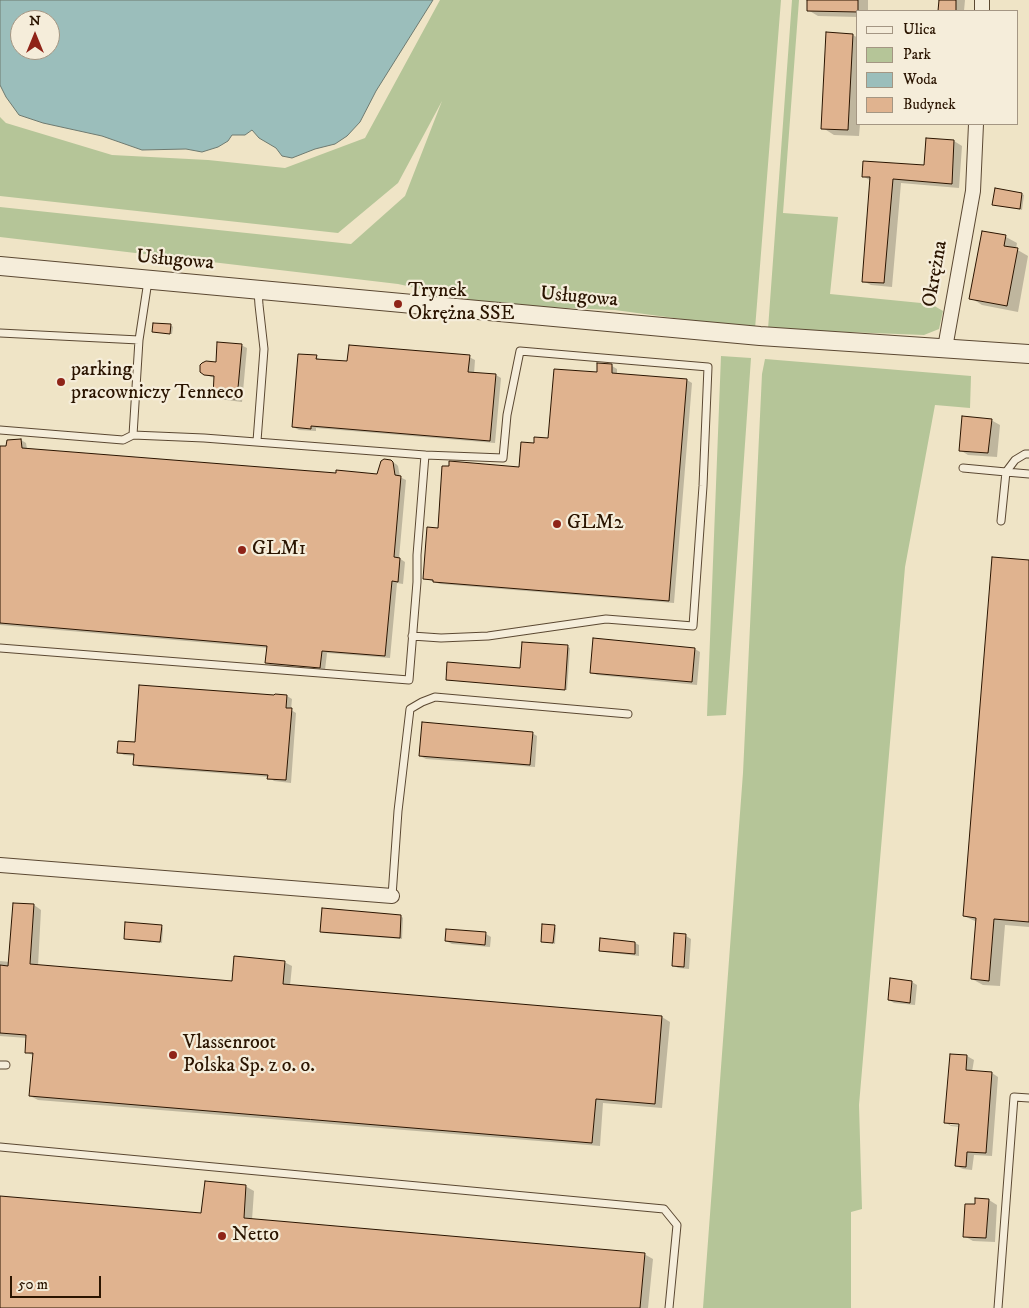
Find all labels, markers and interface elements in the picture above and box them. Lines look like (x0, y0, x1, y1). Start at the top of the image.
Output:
north arrow (10, 10, 60, 60)
legend (856, 10, 1019, 125)
text: N (29, 12, 41, 30)
text: Ulica (903, 20, 936, 39)
text: Park (903, 45, 931, 64)
text: Woda (903, 70, 937, 89)
text: Budynek (903, 95, 956, 114)
street label: Okrężna (918, 239, 954, 309)
street label: Usługowa (135, 246, 215, 276)
place label: Trynek Okrężna SSE (408, 280, 515, 327)
street label: Usługowa (539, 283, 619, 313)
marker: Trynek Okrężna SSE (392, 298, 404, 310)
place label: parking pracowniczy Tenneco (71, 359, 243, 406)
marker: parking pracowniczy Tenneco (55, 376, 67, 388)
place label: GLM2 (567, 512, 624, 536)
marker: GLM2 (551, 518, 563, 530)
place label: GLM1 (252, 538, 306, 562)
marker: GLM1 (236, 544, 248, 556)
place label: Vlassenroot Polska Sp. z o. o. (183, 1032, 315, 1079)
marker: Vlassenroot Polska Sp. z o. o. (167, 1049, 179, 1061)
place label: Netto (232, 1224, 279, 1248)
marker: Netto (216, 1230, 228, 1242)
scale bar (12, 1266, 104, 1298)
text: 50 m (18, 1275, 48, 1294)

